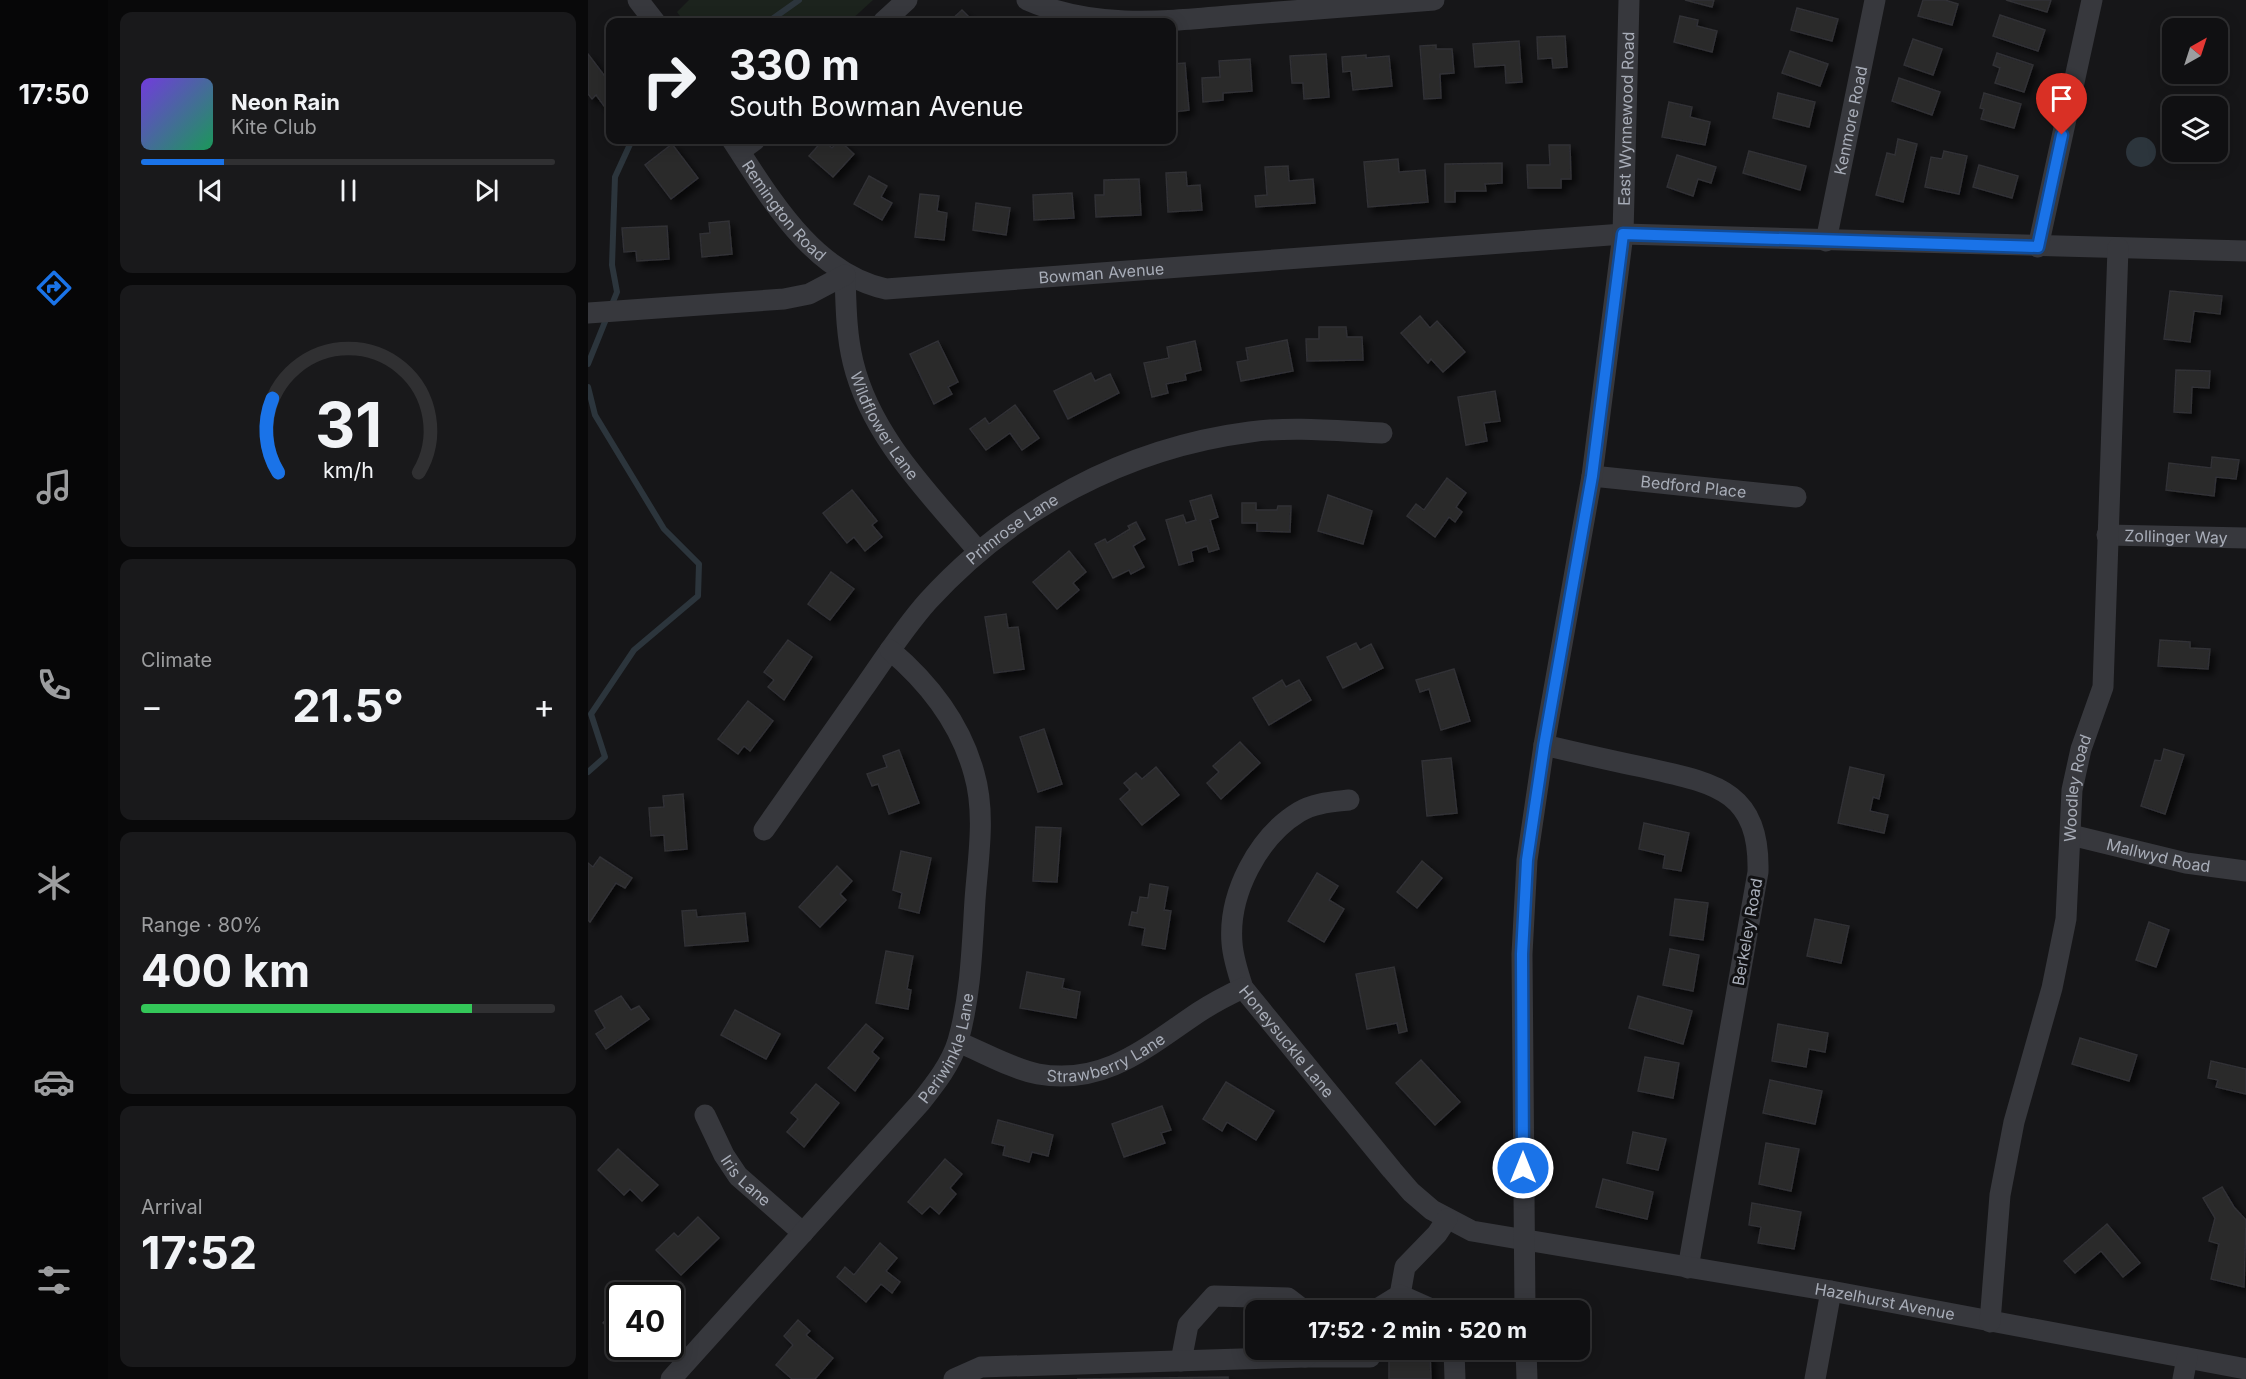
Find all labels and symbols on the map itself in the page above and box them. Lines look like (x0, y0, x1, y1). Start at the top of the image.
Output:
north arrow (2162, 18, 2228, 84)
street label: East Wynnewood Road (1614, 31, 1638, 206)
street label: Kenmore Road (1830, 64, 1871, 177)
pin (2036, 73, 2087, 135)
street label: Remington Road (738, 156, 830, 265)
street label: Bowman Avenue (1038, 258, 1165, 288)
street label: Wildflower Lane (846, 369, 923, 484)
street label: Bedford Place (1640, 471, 1747, 502)
street label: Primrose Lane (962, 489, 1062, 569)
street label: Zollinger Way (2124, 525, 2228, 548)
street label: Woodley Road (2060, 732, 2095, 842)
street label: Mallwyd Road (2105, 834, 2212, 876)
street label: Berkeley Road (1728, 877, 1766, 987)
street label: Honeysuckle Lane (1235, 981, 1339, 1102)
street label: Periwinkle Lane (914, 992, 978, 1107)
street label: Strawberry Lane (1046, 1028, 1169, 1086)
position arrow (1491, 1136, 1555, 1200)
street label: Iris Lane (717, 1151, 775, 1210)
street label: Hazelhurst Avenue (1813, 1278, 1957, 1324)
speed limit sign: 40 (606, 1282, 684, 1360)

